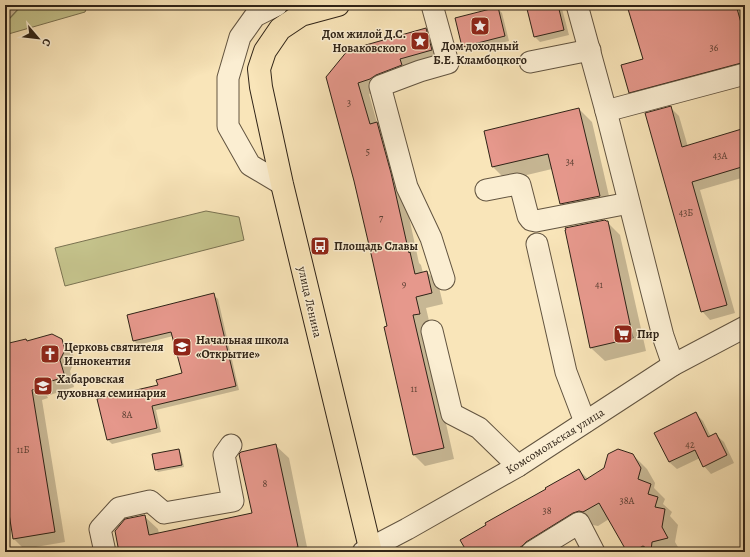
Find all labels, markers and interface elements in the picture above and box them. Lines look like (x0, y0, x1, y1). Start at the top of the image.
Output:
place icon: Дом доходный Б.Е. Кламбоцкого (469, 15, 491, 37)
north arrow (18, 18, 58, 58)
place label: Дом жилой Д.С. Новаковского (322, 26, 406, 56)
place icon: Дом жилой Д.С. Новаковского (409, 30, 431, 52)
text: С (38, 36, 55, 49)
place label: Дом доходный Б.Е. Кламбоцкого (433, 38, 527, 68)
house number: 36 (710, 41, 719, 54)
house number: 3 (347, 96, 351, 109)
house number: 5 (366, 145, 370, 158)
house number: 43А (713, 149, 727, 162)
house number: 34 (566, 155, 575, 168)
house number: 43Б (679, 206, 693, 219)
house number: 7 (379, 211, 384, 224)
bus stop icon: Площадь Славы (309, 235, 331, 257)
place label: Площадь Славы (334, 238, 418, 254)
street label: улица Ленина (294, 264, 326, 340)
house number: 9 (402, 277, 407, 290)
house number: 41 (595, 278, 604, 291)
supermarket icon: Пир (612, 323, 634, 345)
place label: Пир (637, 326, 660, 342)
place label: Начальная школа «Открытие» (196, 332, 289, 362)
school or university icon: Начальная школа «Открытие» (171, 336, 193, 358)
place label: Церковь святителя Иннокентия (64, 339, 164, 369)
church icon: Церковь святителя Иннокентия (39, 343, 61, 365)
place label: Хабаровская духовная семинария (56, 371, 166, 401)
school or university icon: Хабаровская духовная семинария (32, 375, 54, 397)
house number: 11 (411, 382, 418, 395)
street label: Комсомольская улица (503, 404, 608, 478)
house number: 8А (122, 408, 132, 421)
house number: 42 (685, 438, 695, 451)
house number: 11Б (17, 443, 29, 456)
house number: 8 (263, 477, 268, 490)
house number: 38А (620, 494, 635, 507)
house number: 38 (542, 504, 552, 517)

